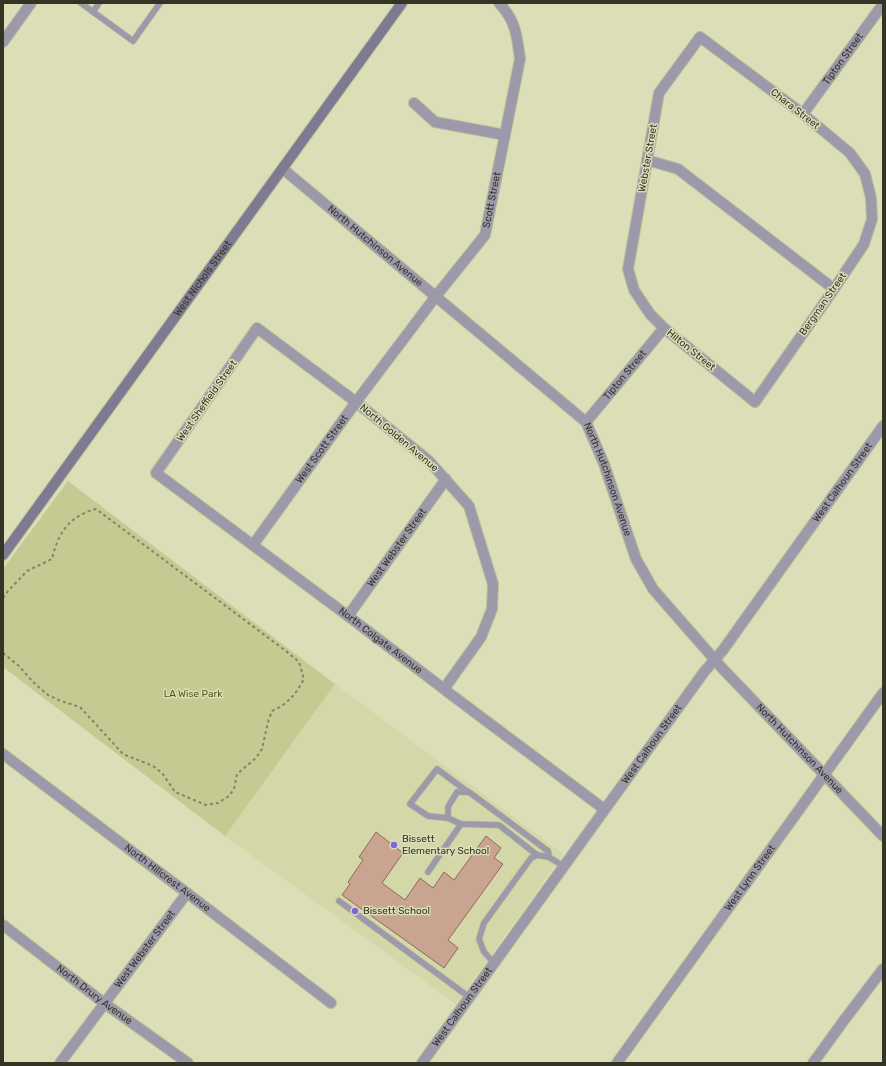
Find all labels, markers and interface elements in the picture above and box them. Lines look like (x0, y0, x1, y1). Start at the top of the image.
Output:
street label: Tipton Street (820, 31, 866, 87)
street label: Chara Street (768, 86, 822, 132)
street label: Webster Street (636, 123, 660, 193)
street label: Scott Street (481, 171, 503, 229)
street label: North Hutchinson Avenue (325, 203, 425, 289)
street label: West Nichols Street (171, 238, 234, 319)
street label: Bergman Street (797, 270, 849, 338)
street label: Hilton Street (664, 327, 718, 373)
street label: Tipton Street (601, 348, 649, 402)
street label: West Sheffield Street (174, 358, 240, 444)
street label: North Golden Avenue (357, 402, 441, 475)
street label: West Scott Street (293, 413, 351, 486)
street label: North Hutchinson Avenue (581, 421, 634, 538)
street label: West Calhoun Street (810, 440, 875, 525)
street label: West Webster Street (365, 506, 429, 589)
street label: North Colgate Avenue (336, 605, 425, 677)
park label: LA Wise Park (164, 688, 223, 700)
street label: North Hutchinson Avenue (753, 701, 846, 797)
street label: West Calhoun Street (619, 702, 685, 786)
place label: Bissett Elementary School (402, 833, 489, 857)
marker: Bissett Elementary School (389, 840, 399, 850)
street label: North Hillcrest Avenue (122, 842, 213, 915)
street label: West Lynn Street (722, 842, 778, 913)
place label: Bissett School (363, 905, 430, 917)
marker: Bissett School (350, 906, 360, 916)
street label: West Webster Street (112, 908, 178, 990)
street label: North Drury Avenue (54, 962, 135, 1028)
street label: West Calhoun Street (430, 965, 495, 1049)

